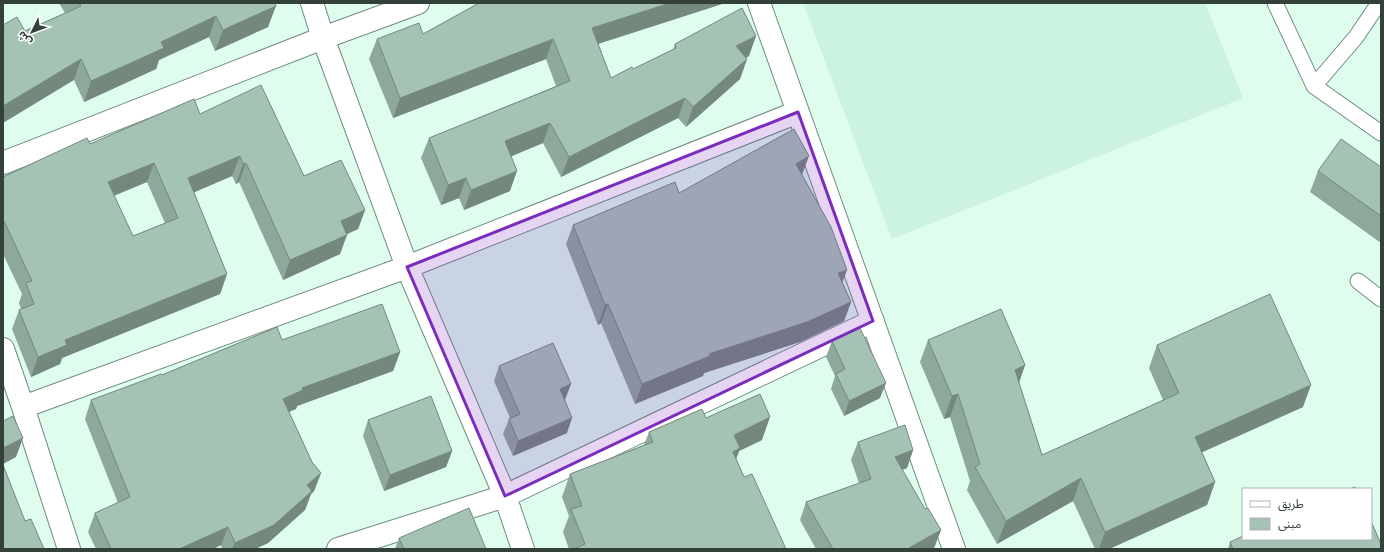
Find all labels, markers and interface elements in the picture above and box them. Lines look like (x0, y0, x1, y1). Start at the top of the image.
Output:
north arrow (12, 12, 52, 52)
text: ش (15, 28, 35, 48)
legend (1242, 488, 1372, 540)
text: طريق (1278, 497, 1304, 512)
text: مبنى (1278, 517, 1301, 531)

